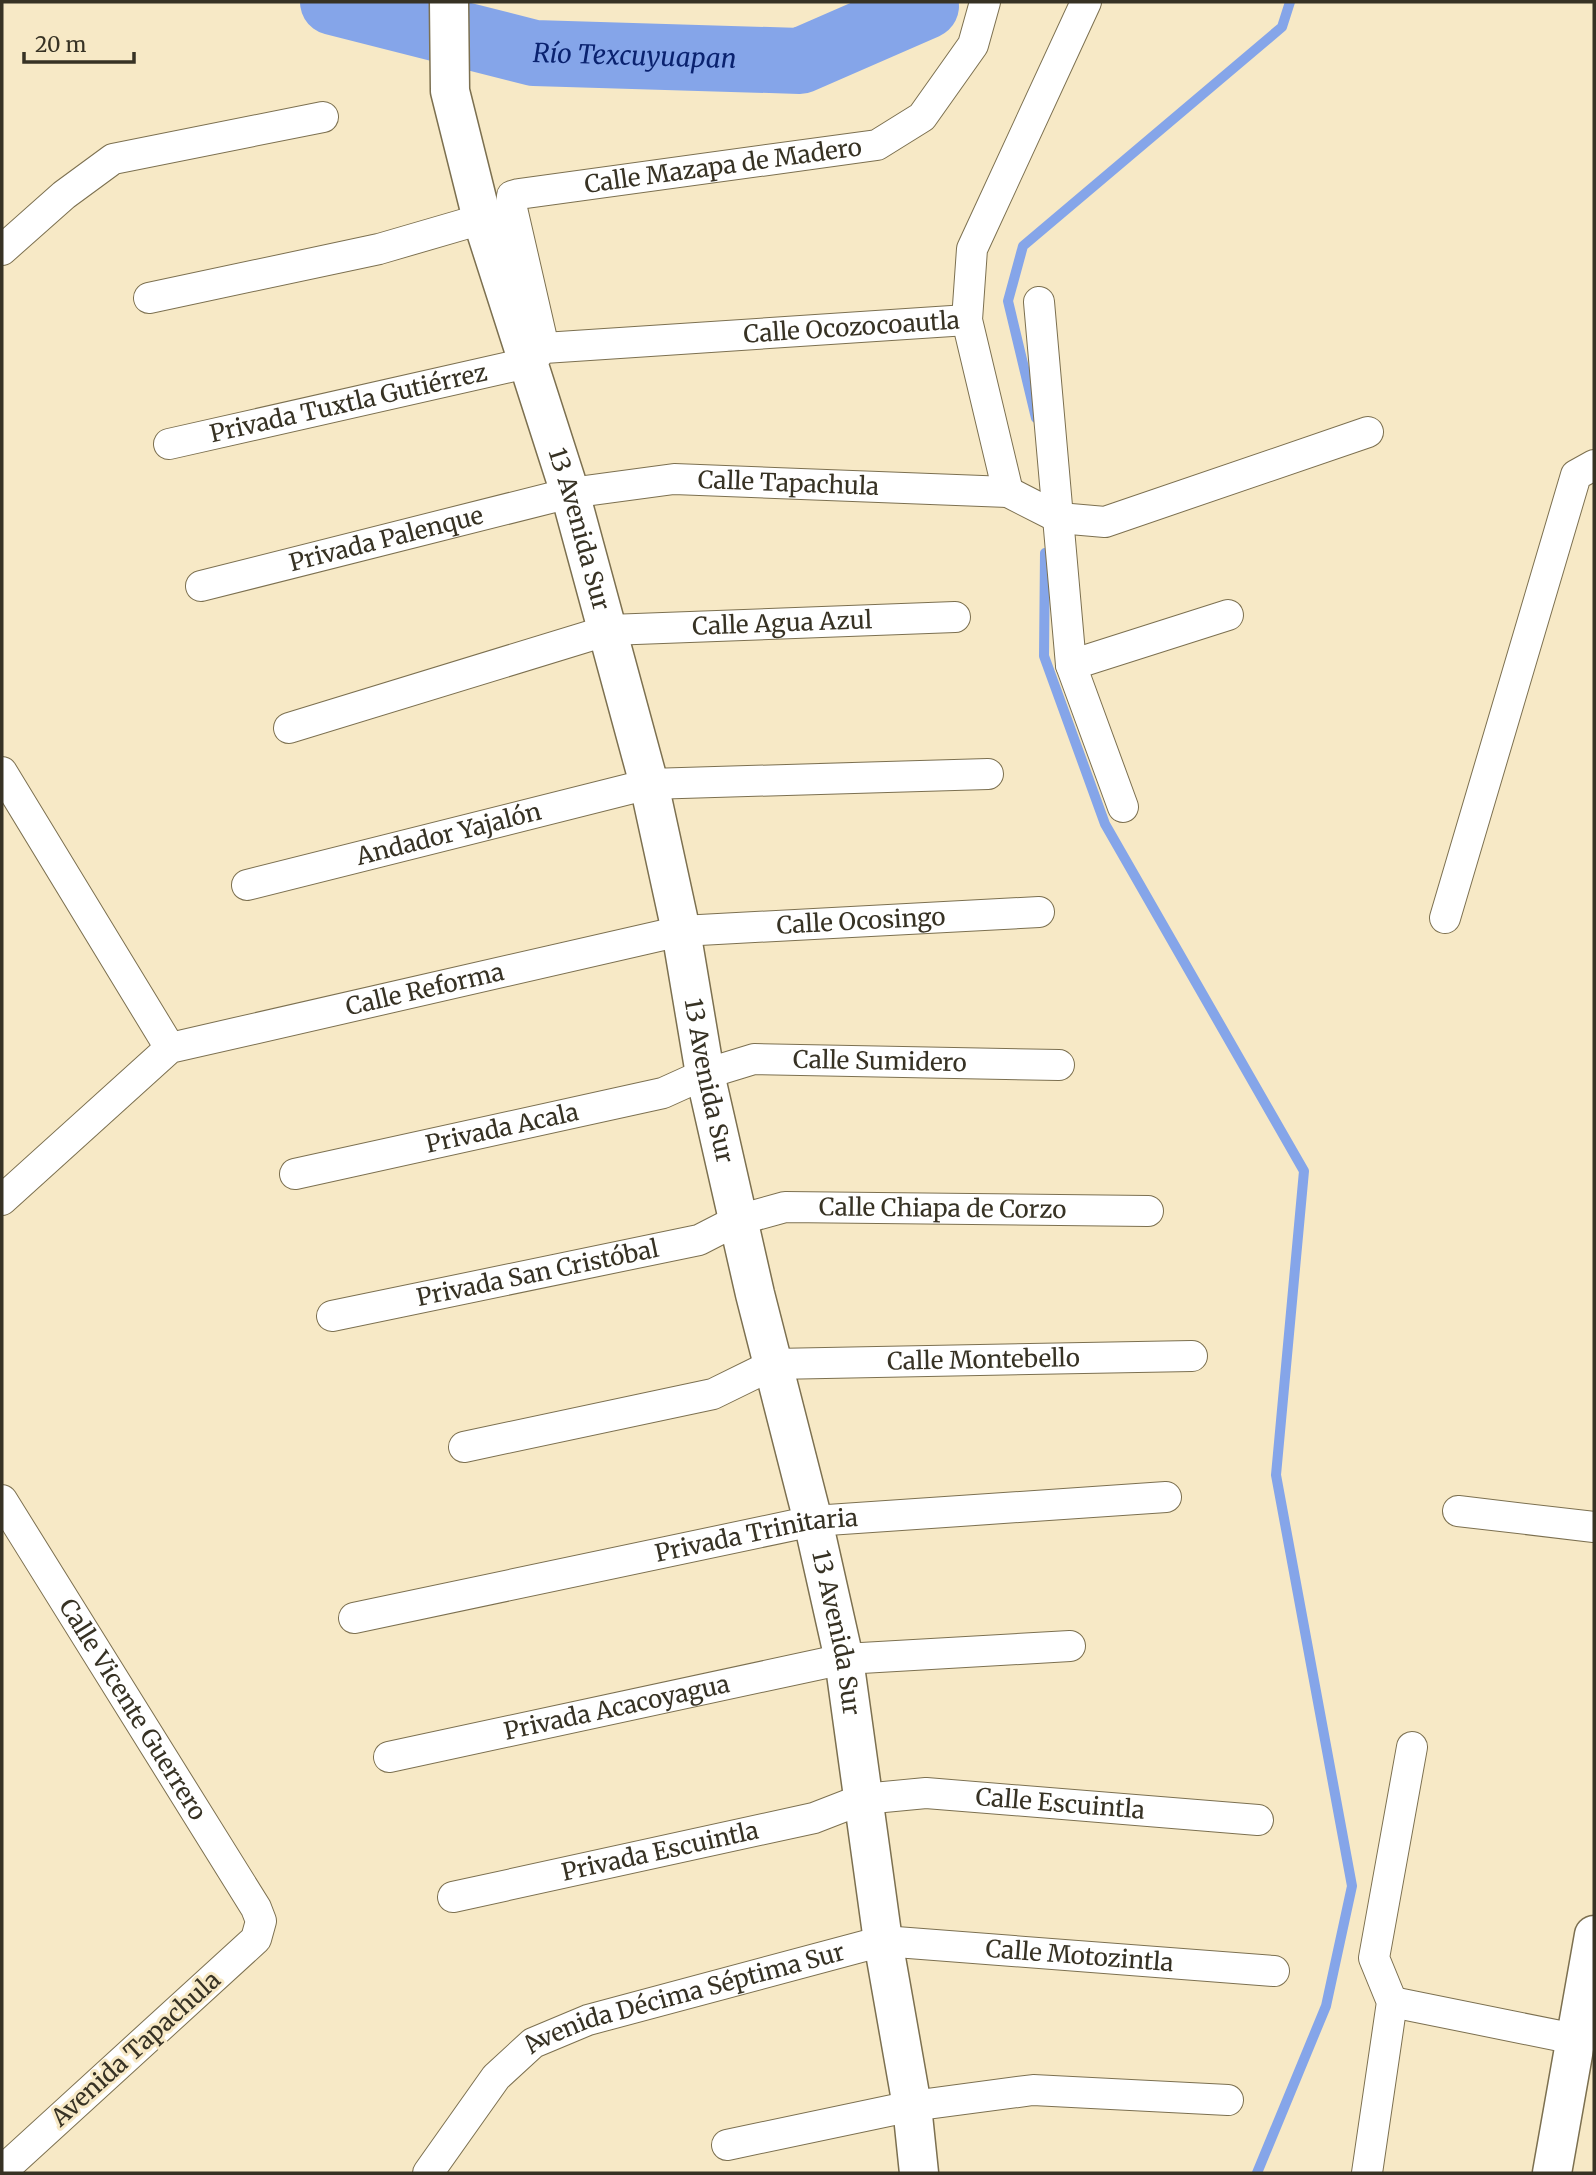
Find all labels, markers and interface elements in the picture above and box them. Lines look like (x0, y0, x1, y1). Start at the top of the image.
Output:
scale bar (24, 21, 135, 65)
text: 20 m (35, 31, 87, 58)
water label: Río Texcuyuapan (532, 36, 737, 75)
street label: Calle Mazapa de Madero (582, 131, 864, 200)
street label: Calle Ocozocoautla (743, 305, 961, 350)
street label: Privada Tuxtla Gutiérrez (207, 357, 490, 449)
street label: 13 Avenida Sur (542, 444, 617, 614)
street label: Calle Tapachula (697, 464, 880, 502)
street label: Privada Palenque (286, 499, 486, 578)
street label: Calle Agua Azul (692, 604, 873, 642)
street label: Andador Yajalón (352, 796, 544, 872)
street label: Calle Ocosingo (776, 901, 946, 941)
street label: Calle Reforma (343, 956, 507, 1022)
street label: 13 Avenida Sur (678, 996, 741, 1166)
street label: Calle Sumidero (793, 1044, 967, 1078)
street label: Privada Acala (423, 1096, 581, 1160)
street label: Calle Chiapa de Corzo (819, 1191, 1067, 1225)
street label: Privada San Cristóbal (414, 1233, 661, 1313)
street label: Calle Montebello (887, 1342, 1080, 1377)
street label: Privada Trinitaria (652, 1502, 859, 1569)
street label: 13 Avenida Sur (805, 1547, 868, 1717)
street label: Calle Vicente Guerrero (52, 1593, 214, 1826)
street label: Privada Acacoyagua (501, 1668, 733, 1747)
street label: Calle Escuintla (974, 1781, 1146, 1826)
street label: Privada Escuintla (559, 1815, 762, 1888)
street label: Calle Motozintla (984, 1933, 1175, 1978)
street label: Avenida Décima Séptima Sur (515, 1936, 848, 2061)
street label: Avenida Tapachula (44, 1964, 227, 2134)

